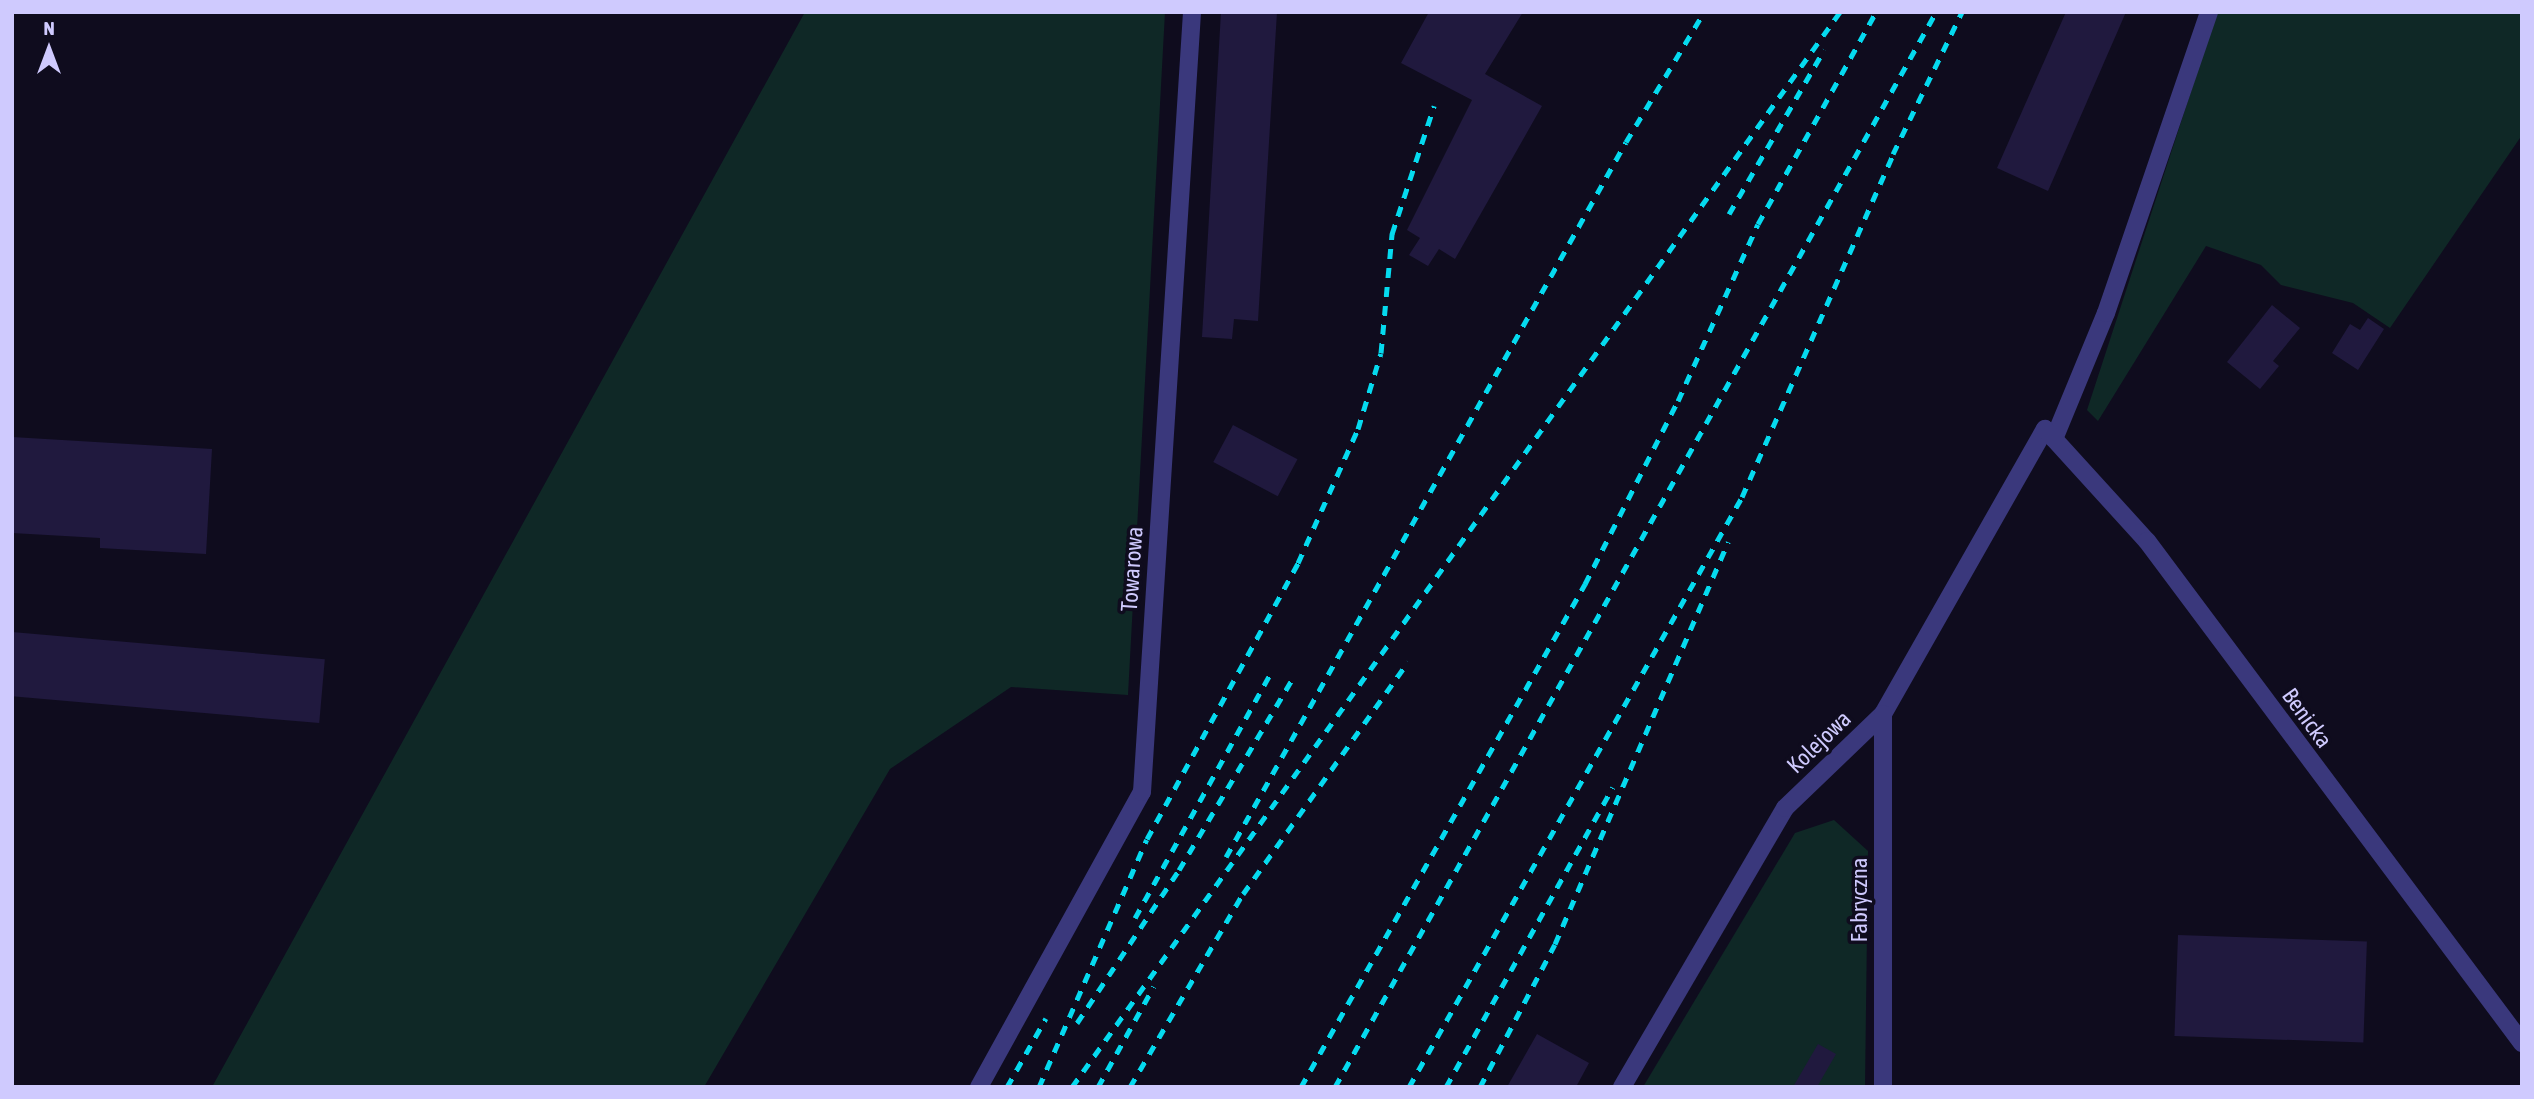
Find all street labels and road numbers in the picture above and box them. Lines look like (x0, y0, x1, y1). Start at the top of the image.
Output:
street label: Towarowa (1115, 526, 1149, 612)
street label: Benicka (2276, 683, 2338, 753)
street label: Kolejowa (1781, 705, 1857, 779)
street label: Fabryczna (1845, 857, 1873, 943)

